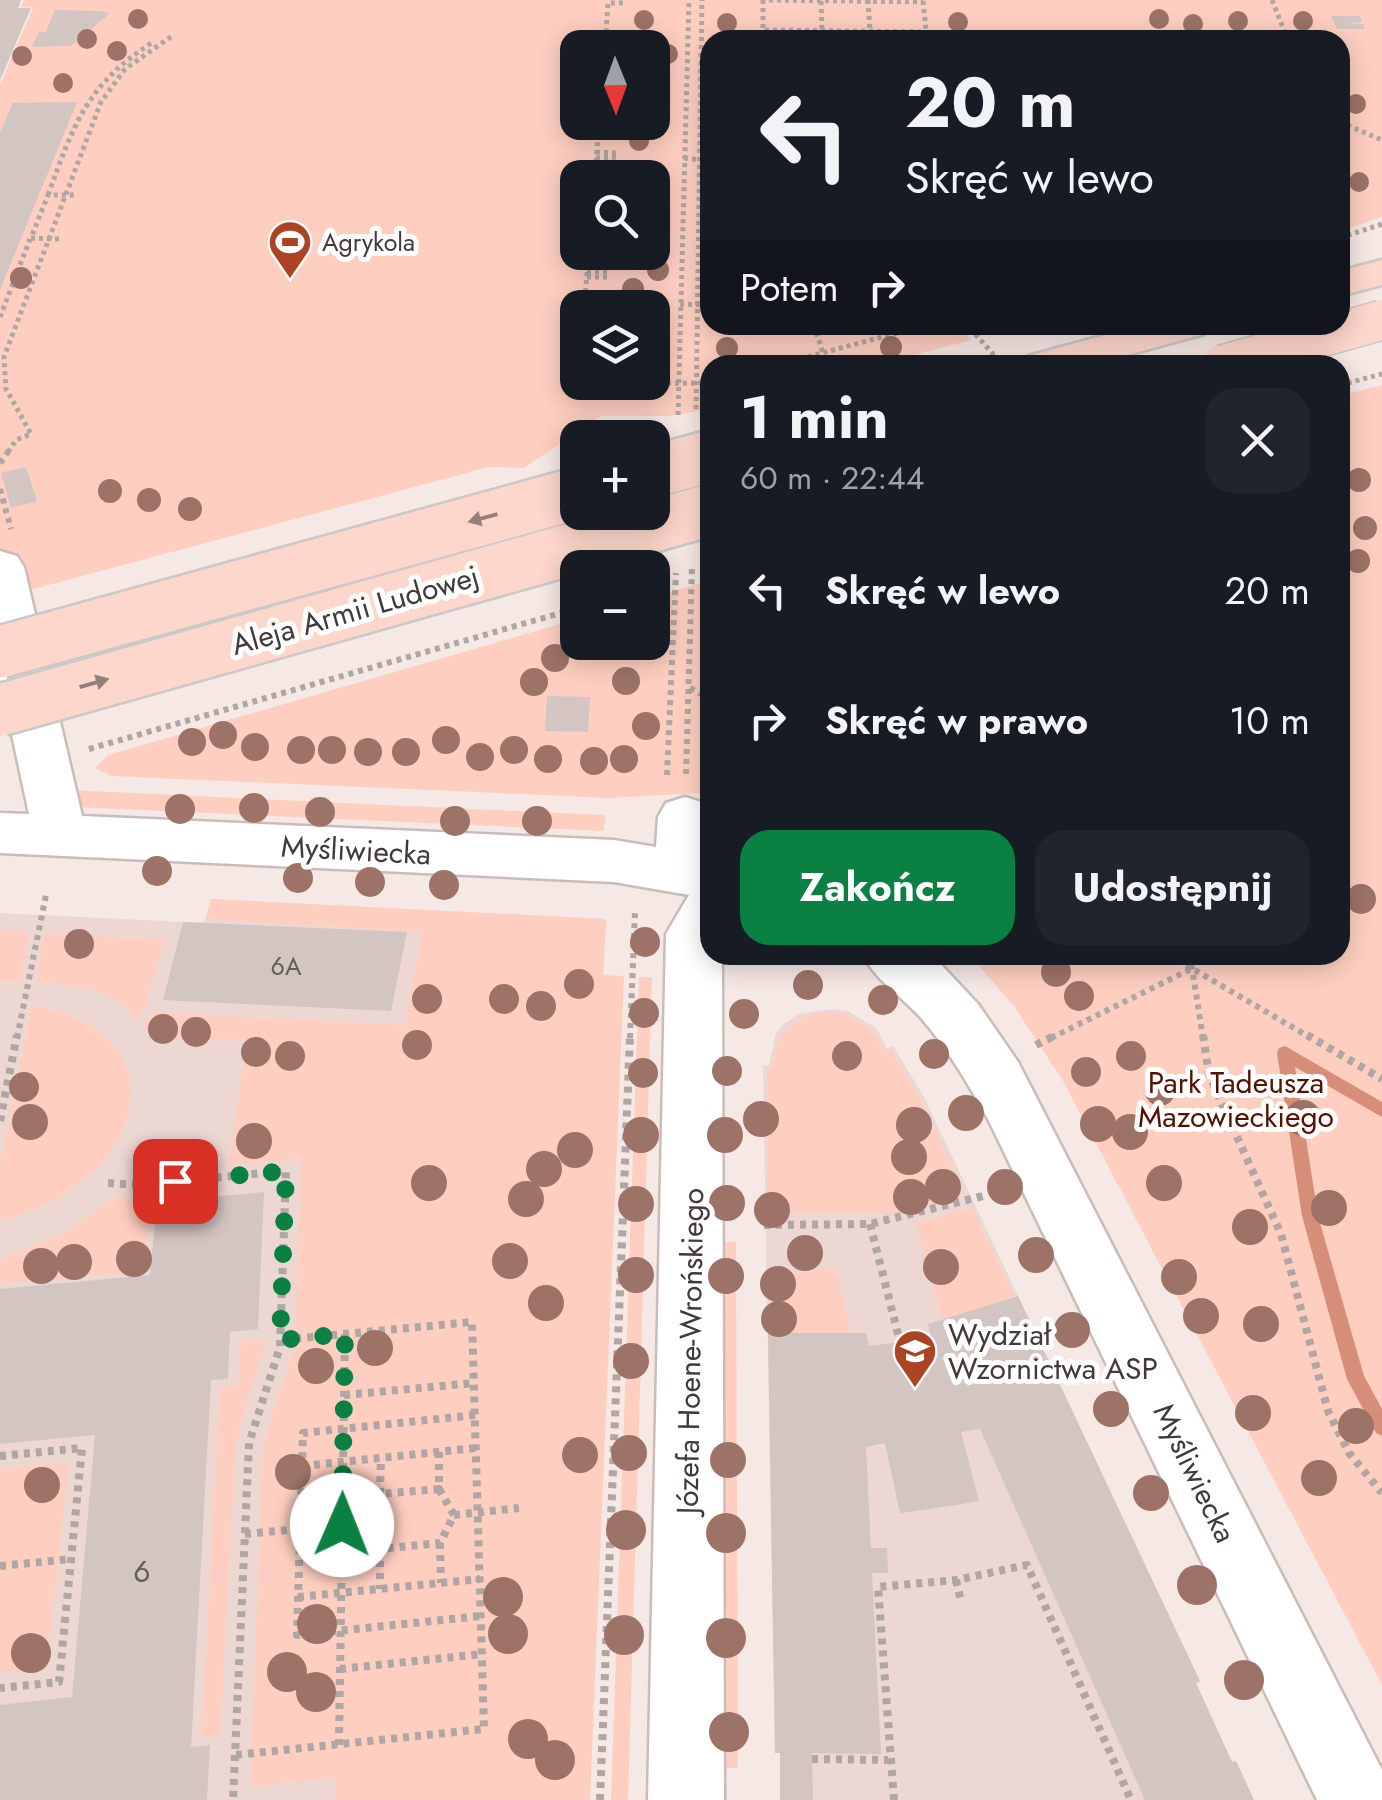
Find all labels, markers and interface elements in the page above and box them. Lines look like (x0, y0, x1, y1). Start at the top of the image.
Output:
north arrow (560, 30, 670, 140)
map controls (560, 30, 670, 660)
text: 20 m (905, 52, 1076, 153)
icon: left (740, 70, 870, 200)
text: Skręć w lewo (905, 145, 1154, 210)
button: search (560, 160, 670, 270)
sports icon: Agrykola (267, 219, 313, 280)
place label: Agrykola (322, 224, 415, 260)
text: Potem (740, 260, 839, 315)
icon: right (859, 260, 914, 315)
button: layers (560, 290, 670, 400)
text: 1 min (740, 374, 889, 461)
button: close (1205, 388, 1310, 493)
button: + (560, 420, 670, 530)
text: 60 m · 22:44 (740, 455, 924, 501)
one-way arrow (468, 511, 499, 527)
button: − (560, 550, 670, 660)
street label: Aleja Armii Ludowej (226, 554, 484, 666)
icon: left (740, 563, 795, 618)
text: Skręć w lewo (825, 563, 1060, 618)
text: 20 m (1225, 563, 1310, 618)
one-way arrow (79, 675, 110, 691)
icon: right (740, 693, 795, 748)
text: Skręć w prawo (825, 693, 1088, 748)
text: 10 m (1229, 693, 1310, 748)
street label: Myśliwiecka (280, 825, 432, 875)
button: Zakończ (740, 830, 1015, 945)
button: Udostępnij (1035, 830, 1310, 945)
house number: 6A (271, 948, 302, 984)
park label: Park Tadeusza Mazowieckiego (1138, 1061, 1334, 1138)
pin (133, 1139, 218, 1224)
icon: arrive (148, 1154, 203, 1209)
street label: Józefa Hoene-Wrońskiego (666, 1187, 714, 1519)
place label: Wydział Wzornictwa ASP (948, 1313, 1158, 1390)
school or university icon: Wydział Wzornictwa ASP (892, 1328, 938, 1389)
street label: Myśliwiecka (1143, 1396, 1247, 1550)
position arrow (290, 1473, 394, 1577)
house number: 6 (133, 1550, 151, 1593)

